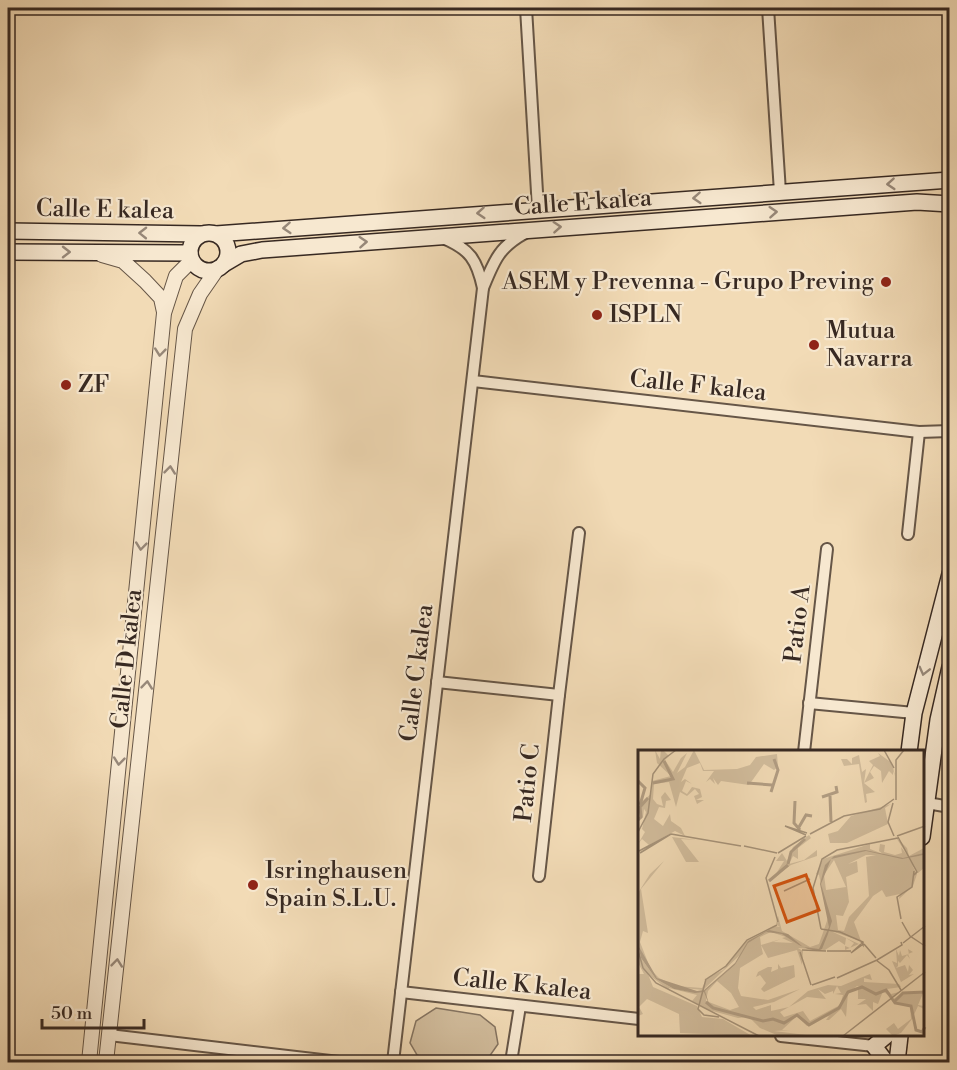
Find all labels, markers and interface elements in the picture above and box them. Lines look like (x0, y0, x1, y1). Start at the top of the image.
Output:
one-way arrow (887, 178, 896, 191)
street label: Calle E kalea (513, 183, 654, 223)
one-way arrow (692, 191, 701, 204)
street label: Calle E kalea (36, 194, 175, 226)
one-way arrow (477, 206, 486, 219)
one-way arrow (768, 206, 777, 219)
one-way arrow (282, 221, 291, 234)
one-way arrow (553, 221, 562, 234)
one-way arrow (138, 227, 147, 240)
one-way arrow (358, 236, 367, 249)
one-way arrow (61, 246, 70, 258)
place label: ASEM y Prevenna - Grupo Preving (501, 267, 875, 297)
marker: ASEM y Prevenna - Grupo Preving (879, 275, 893, 289)
place label: ISPLN (609, 300, 682, 330)
marker: ISPLN (590, 308, 604, 322)
place label: Mutua Navarra (826, 316, 914, 374)
marker: Mutua Navarra (807, 338, 821, 352)
one-way arrow (154, 347, 167, 356)
street label: Calle F kalea (628, 364, 769, 408)
place label: ZF (78, 370, 109, 400)
marker: ZF (59, 378, 73, 392)
one-way arrow (163, 466, 175, 475)
one-way arrow (135, 541, 148, 550)
street label: Patio A (778, 583, 818, 665)
street label: Calle D kalea (105, 587, 149, 730)
street label: Calle C kalea (394, 602, 440, 743)
one-way arrow (919, 666, 932, 676)
one-way arrow (140, 681, 153, 690)
street label: Patio C (509, 742, 547, 824)
inset map (638, 750, 924, 1037)
one-way arrow (113, 756, 126, 765)
place label: Isringhausen Spain S.L.U. (265, 856, 407, 914)
marker: Isringhausen Spain S.L.U. (246, 878, 260, 892)
one-way arrow (110, 958, 123, 967)
street label: Calle K kalea (451, 963, 594, 1007)
scale bar (42, 992, 144, 1030)
text: 50 m (51, 1002, 93, 1025)

